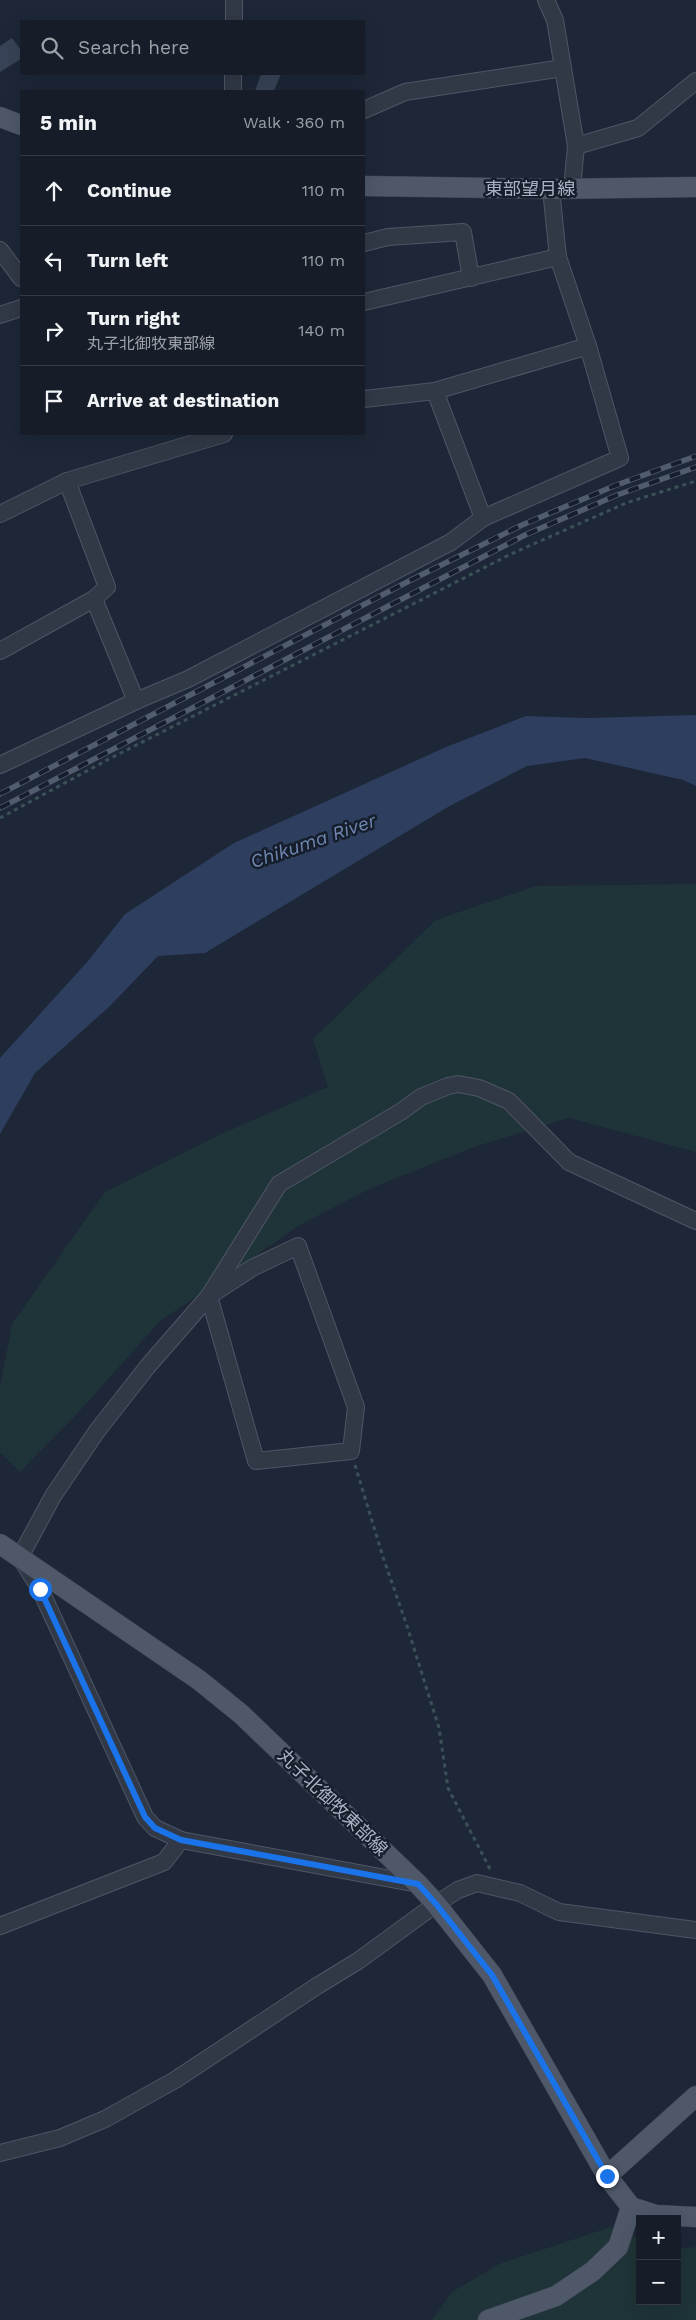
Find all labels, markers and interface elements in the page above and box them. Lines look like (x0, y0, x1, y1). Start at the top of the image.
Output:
search box (20, 20, 365, 75)
icon: search (38, 34, 66, 62)
text: Search here (78, 36, 189, 59)
text: 5 min (40, 110, 97, 135)
text: Walk · 360 m (243, 113, 345, 132)
icon: ahead (40, 177, 68, 205)
street label: 東部望月線 (485, 178, 575, 199)
text: Continue (87, 179, 171, 202)
text: 110 m (302, 181, 345, 200)
icon: left (40, 247, 68, 275)
text: Turn left (87, 249, 168, 272)
text: 110 m (302, 251, 345, 270)
text: Turn right (87, 307, 180, 330)
icon: right (40, 317, 68, 345)
text: 140 m (298, 321, 345, 340)
text: 丸子北御牧東部線 (87, 334, 215, 353)
icon: arrive (40, 387, 68, 415)
text: Arrive at destination (87, 389, 279, 412)
water label: Chikuma River (247, 809, 379, 873)
route start (29, 1578, 52, 1601)
street label: 丸子北御牧東部線 (274, 1744, 392, 1860)
route end (596, 2165, 619, 2188)
map controls (636, 2215, 681, 2305)
button: + (636, 2215, 681, 2260)
button: − (636, 2260, 681, 2305)

